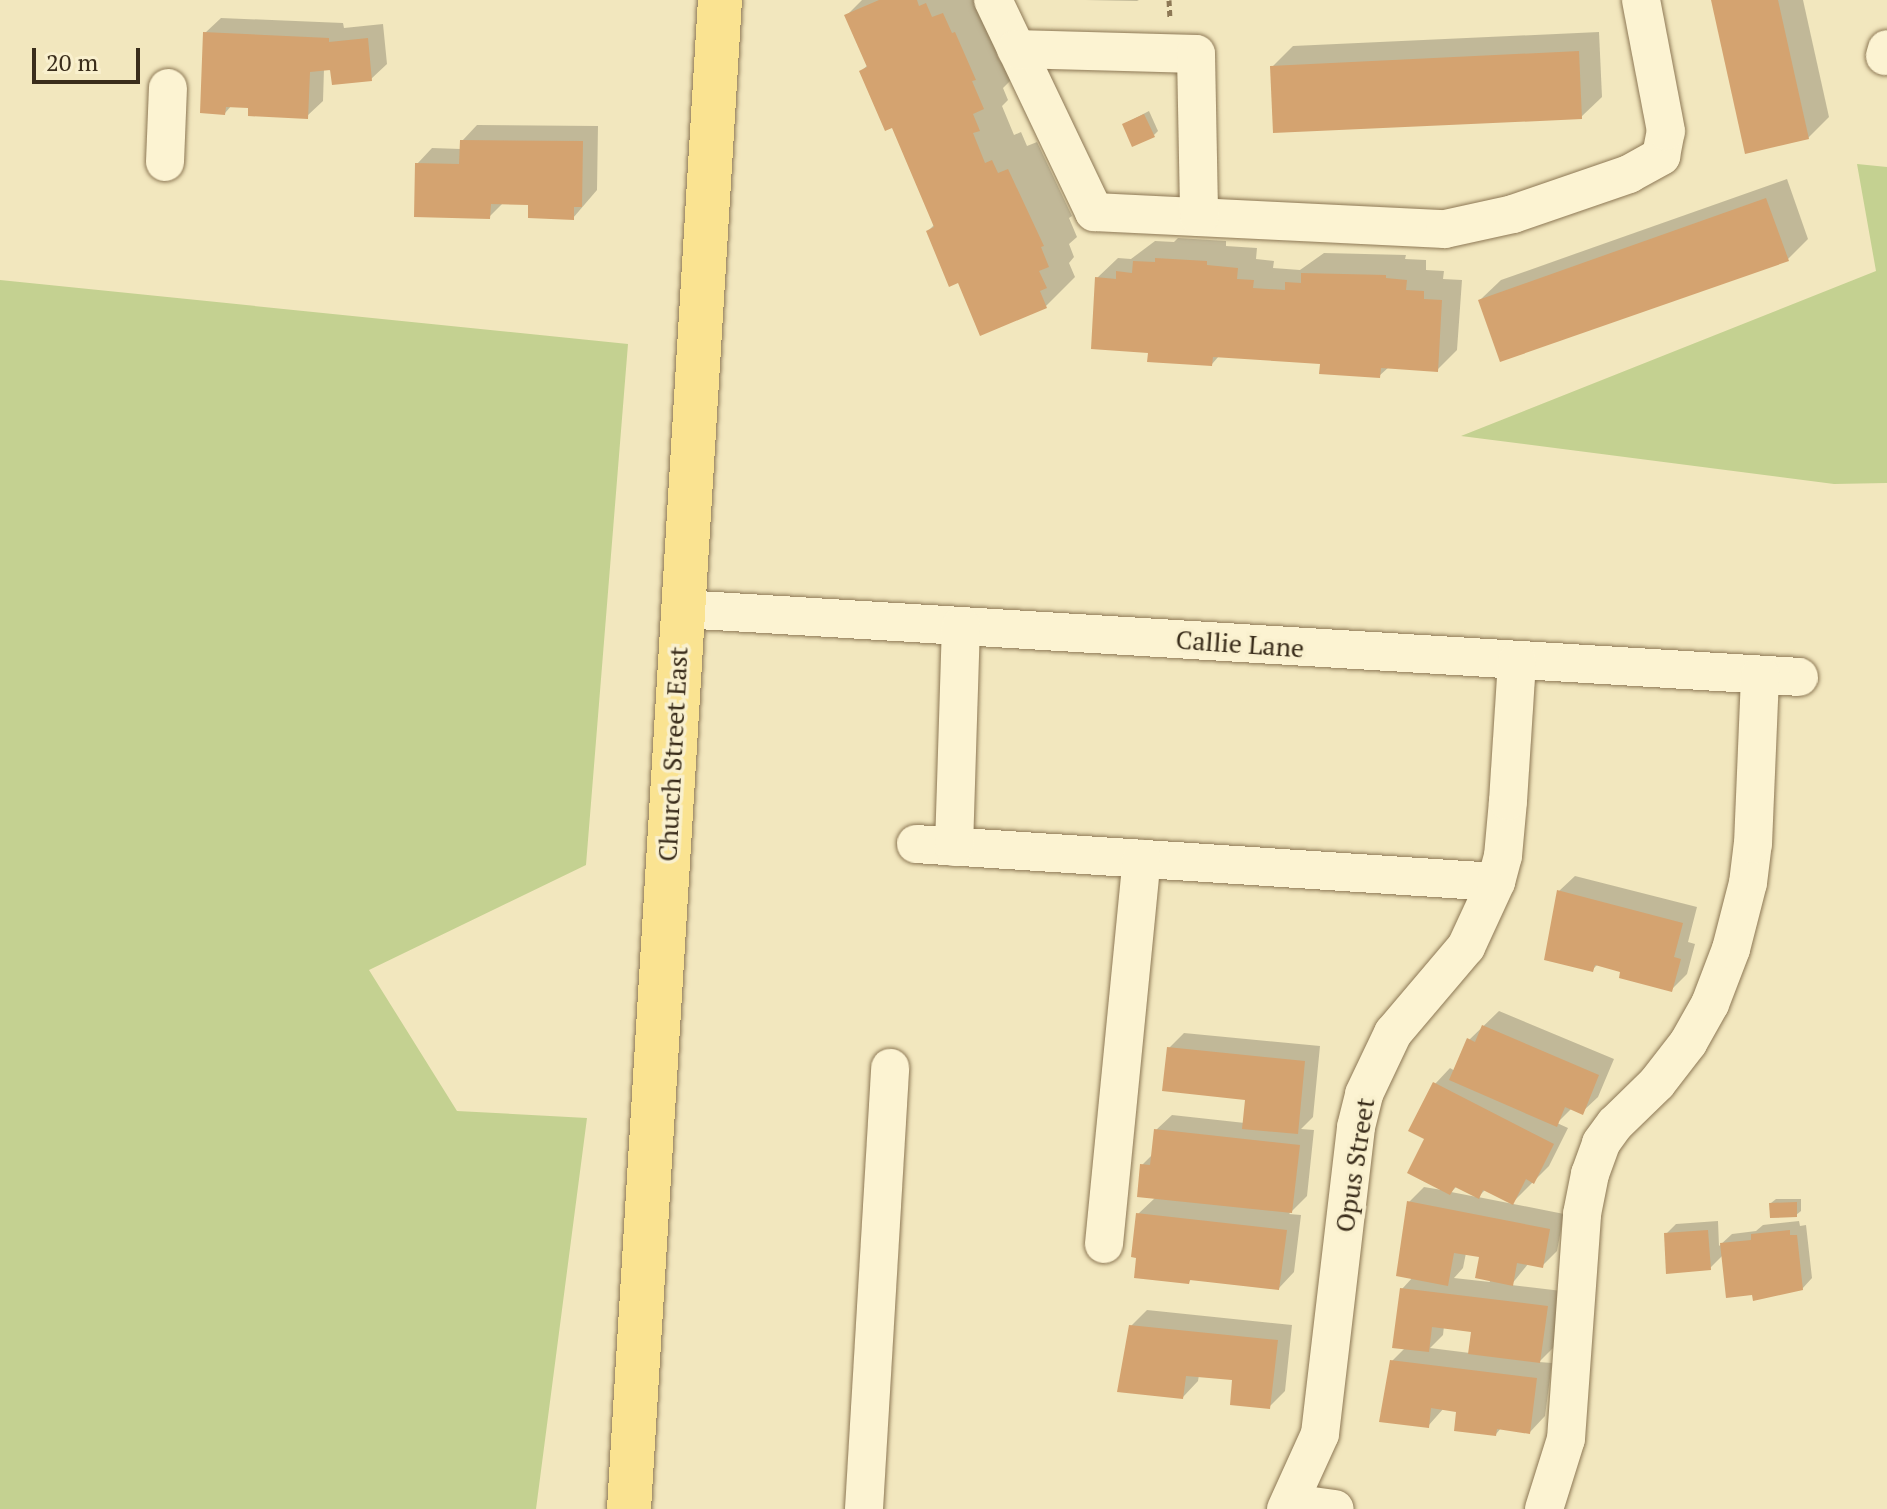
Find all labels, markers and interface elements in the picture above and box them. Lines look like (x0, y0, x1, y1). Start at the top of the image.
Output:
scale bar (36, 32, 144, 82)
text: 20 m (46, 46, 98, 78)
street label: Callie Lane (1175, 624, 1305, 664)
street label: Church Street East (652, 646, 694, 862)
street label: Opus Street (1329, 1095, 1381, 1235)

